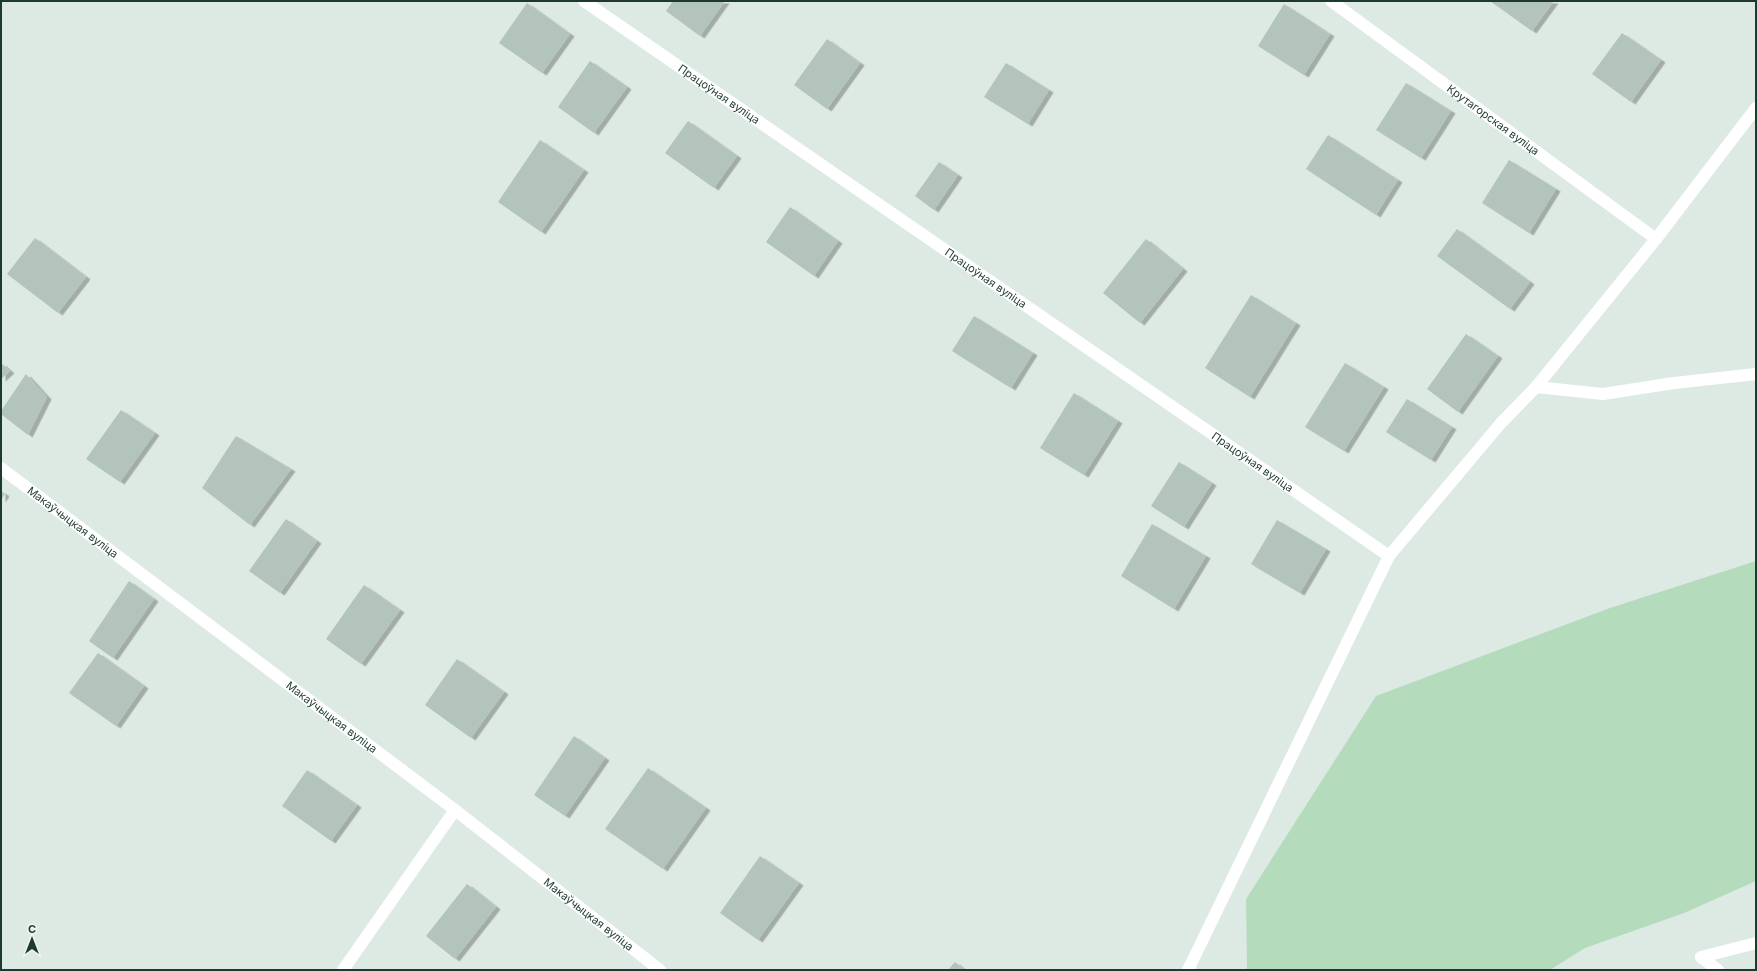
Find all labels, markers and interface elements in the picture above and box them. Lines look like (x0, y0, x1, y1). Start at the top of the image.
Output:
street label: Працоўная вуліца (676, 61, 762, 127)
street label: Крутагорская вуліца (1444, 81, 1542, 158)
street label: Працоўная вуліца (942, 245, 1029, 311)
street label: Працоўная вуліца (1209, 429, 1296, 495)
street label: Макаўчыцкая вуліца (25, 483, 121, 561)
street label: Макаўчыцкая вуліца (283, 678, 380, 756)
street label: Макаўчыцкая вуліца (541, 875, 636, 954)
north arrow (12, 919, 52, 959)
text: С (28, 922, 36, 936)

